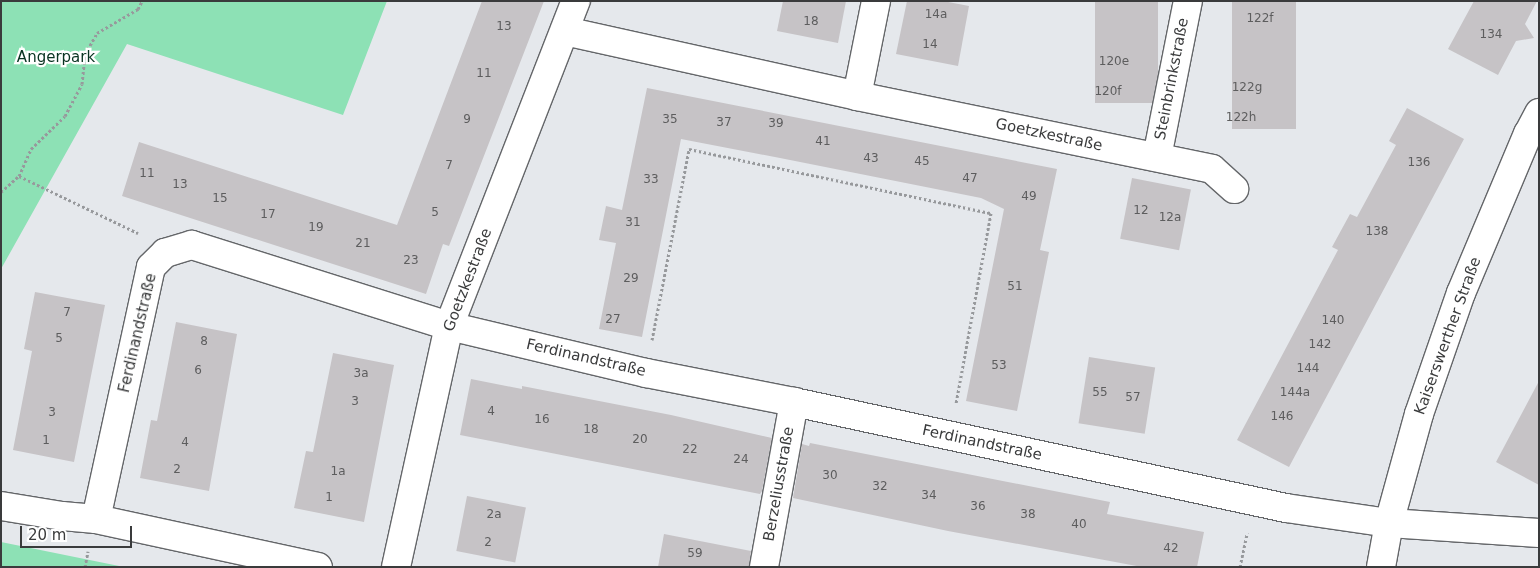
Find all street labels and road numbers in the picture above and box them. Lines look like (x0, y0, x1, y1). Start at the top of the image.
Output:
street label: Steinbrinkstraße (1151, 16, 1193, 142)
street label: Goetzkestraße (994, 115, 1104, 155)
street label: Goetzkestraße (440, 226, 496, 334)
street label: Kaiserswerther Straße (1411, 255, 1485, 417)
street label: Ferdinandstraße (115, 271, 161, 395)
street label: Ferdinandstraße (524, 335, 648, 381)
street label: Ferdinandstraße (920, 422, 1044, 464)
street label: Berzeliusstraße (760, 425, 798, 543)

